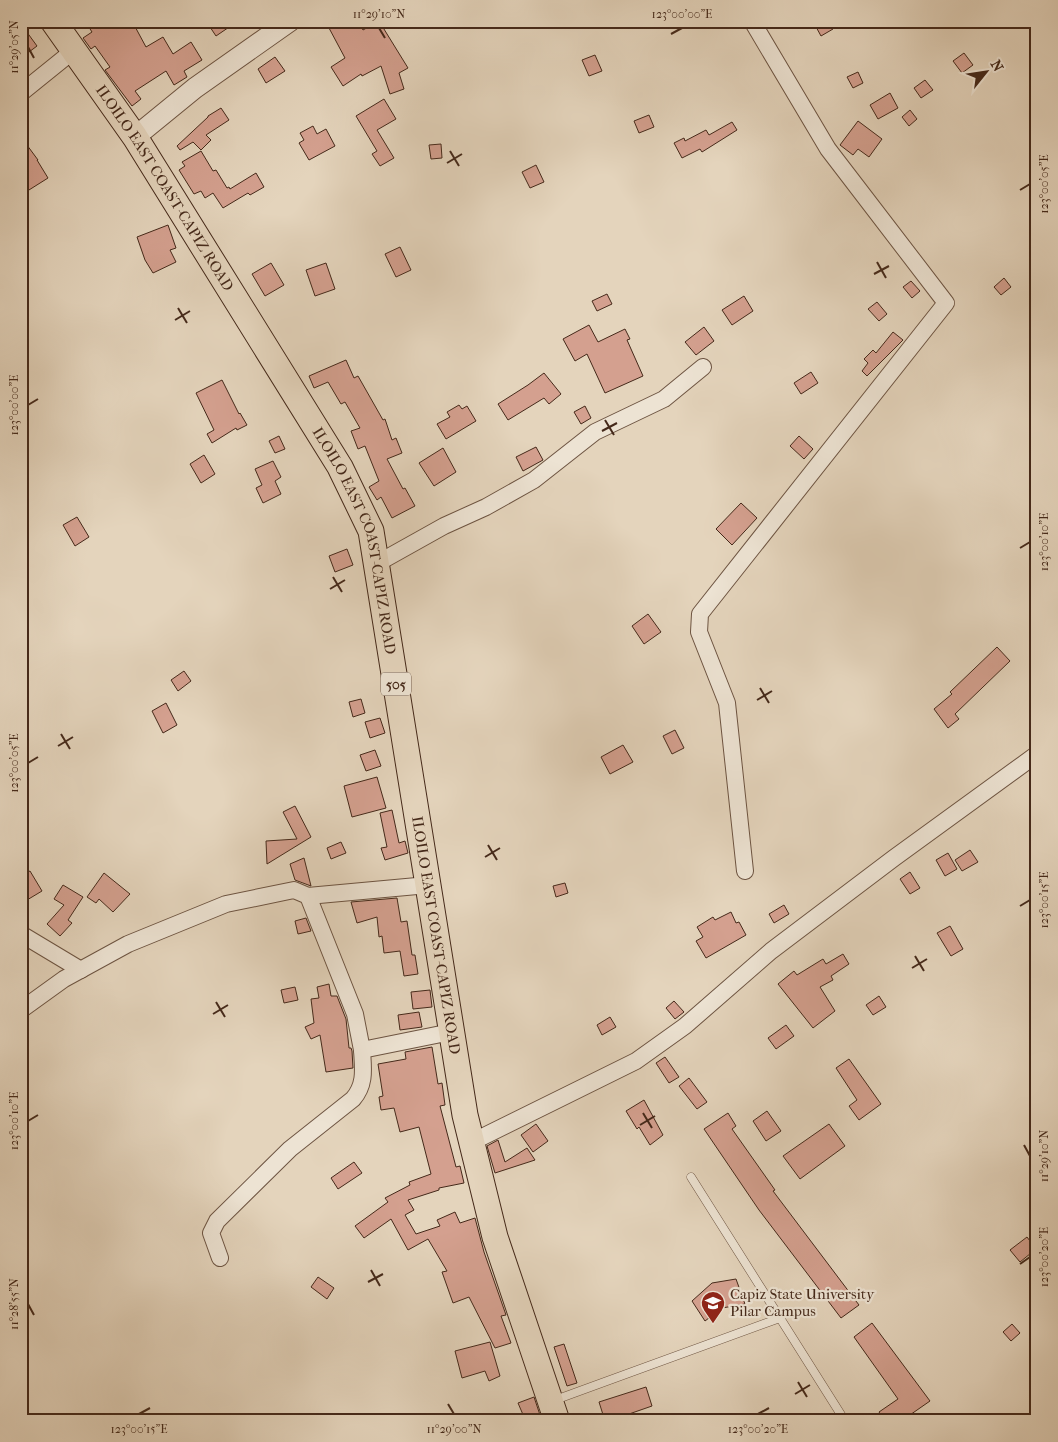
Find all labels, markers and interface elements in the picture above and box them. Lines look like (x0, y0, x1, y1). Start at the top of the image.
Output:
text: 11°29'10"N (353, 7, 405, 21)
text: 123°00'00"E (652, 7, 712, 21)
text: 11°29'05"N (7, 20, 21, 74)
north arrow (960, 48, 1010, 98)
text: N (987, 57, 1007, 75)
street label: ILOILO EAST COAST-CAPIZ ROAD (92, 81, 237, 294)
text: 123°00'05"E (1037, 154, 1051, 214)
text: 123°00'00"E (7, 375, 21, 435)
street label: ILOILO EAST COAST-CAPIZ ROAD (309, 424, 400, 656)
text: 123°00'10"E (1037, 513, 1051, 571)
road number: 505 (381, 672, 411, 696)
text: 123°00'05"E (7, 733, 21, 793)
street label: ILOILO EAST COAST-CAPIZ ROAD (408, 815, 464, 1056)
text: 123°00'15"E (1037, 872, 1051, 928)
text: 123°00'10"E (7, 1092, 21, 1150)
text: 11°29'10"N (1037, 1130, 1051, 1182)
text: 123°00'20"E (1037, 1227, 1051, 1287)
text: 11°28'55"N (7, 1278, 21, 1330)
place label: Capiz State University Pilar Campus (730, 1285, 875, 1320)
school or university icon: Capiz State University Pilar Campus (700, 1290, 726, 1324)
text: 123°00'15"E (111, 1422, 167, 1436)
text: 11°29'00"N (427, 1422, 482, 1436)
text: 123°00'20"E (728, 1422, 788, 1436)

